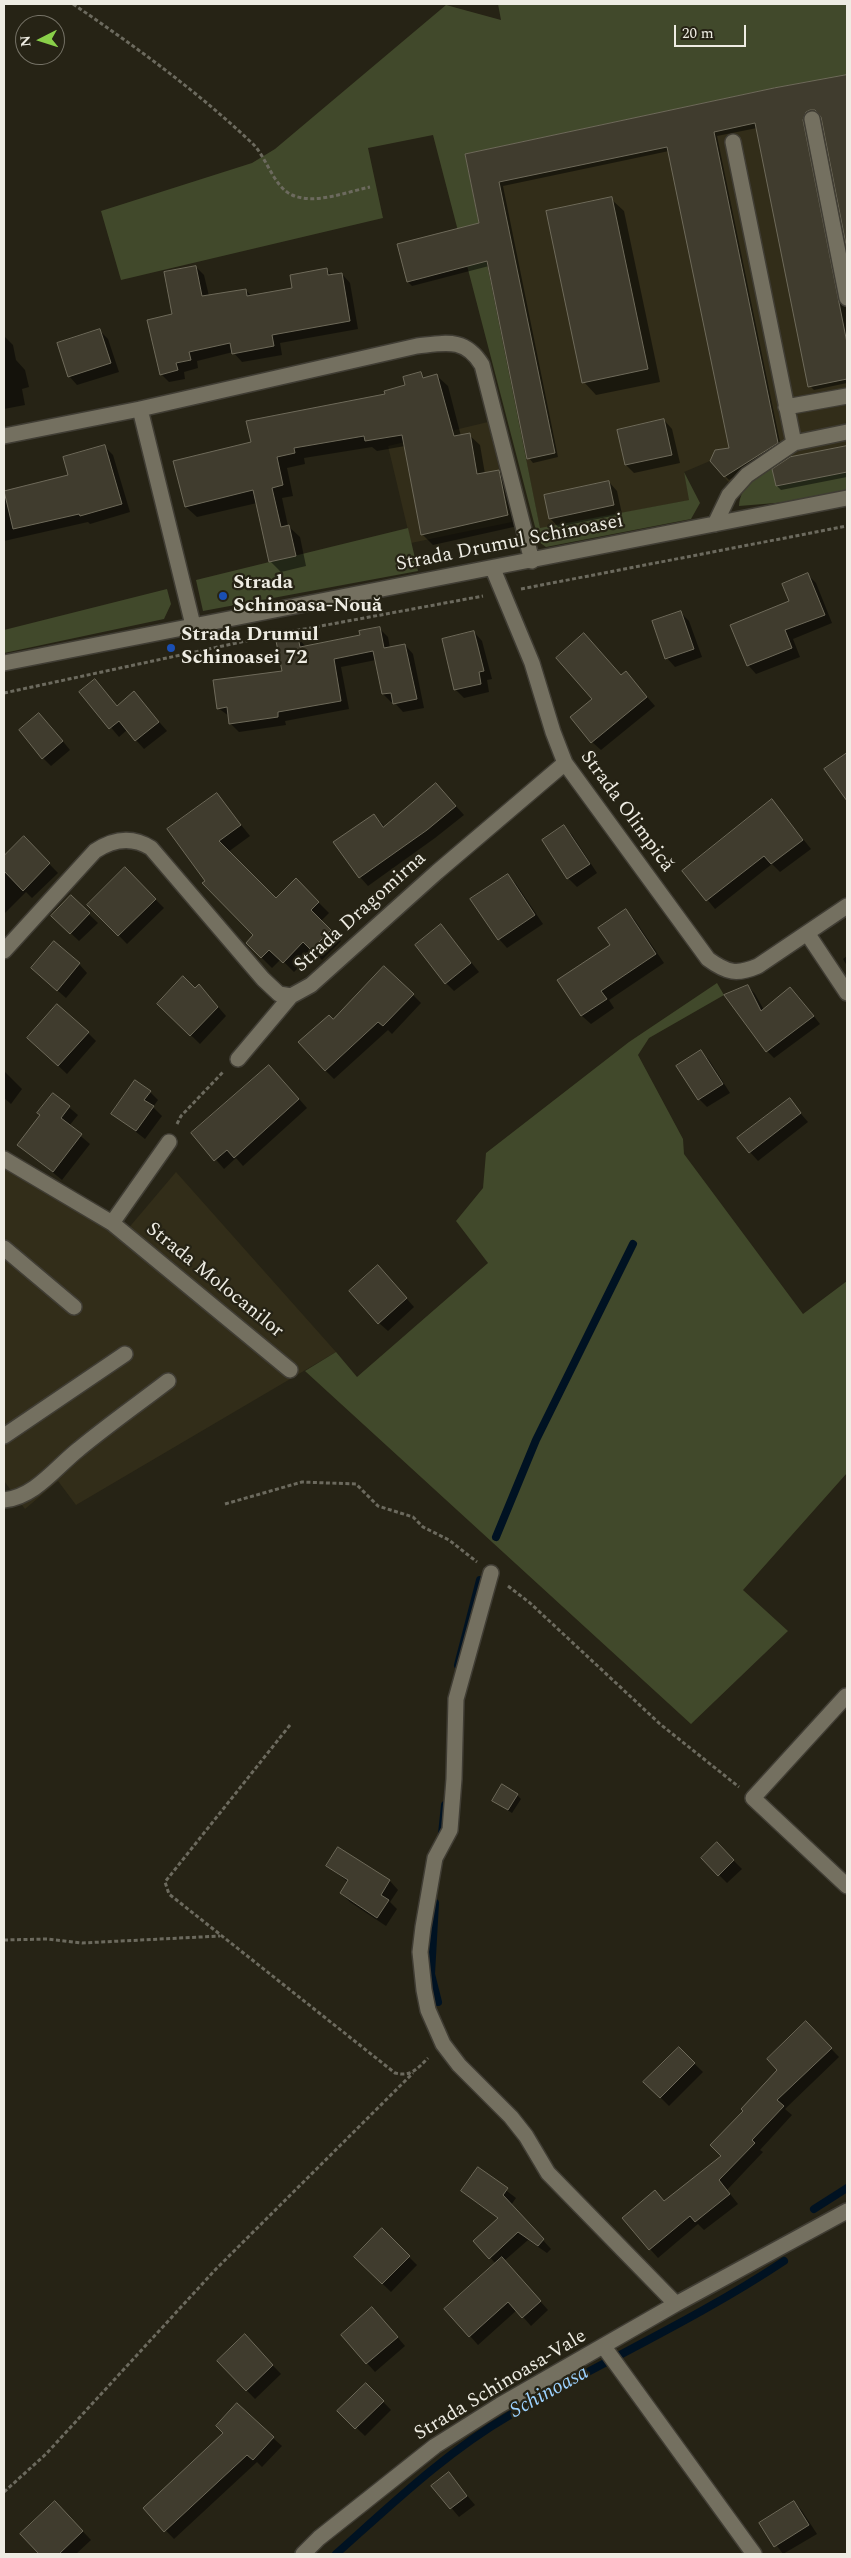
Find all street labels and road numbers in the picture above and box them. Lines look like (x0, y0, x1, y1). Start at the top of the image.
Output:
street label: Strada Drumul Schinoasei (394, 510, 626, 578)
street label: Strada Olimpică (574, 747, 678, 877)
street label: Strada Dragomirna (290, 847, 432, 979)
street label: Strada Molocanilor (140, 1218, 288, 1344)
street label: Strada Schinoasa-Vale (411, 2325, 591, 2447)

